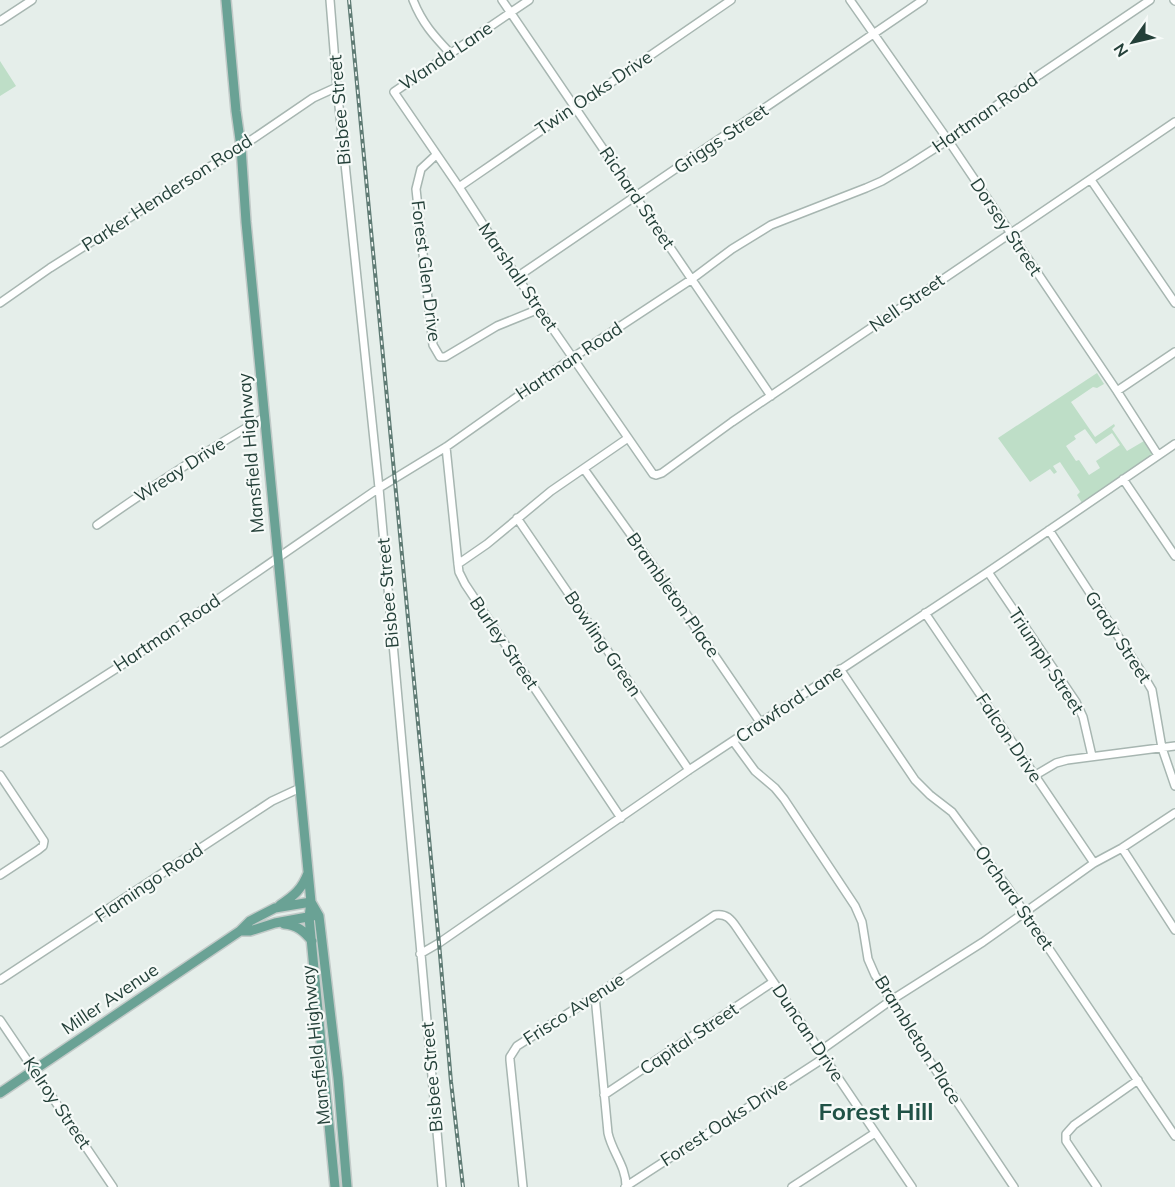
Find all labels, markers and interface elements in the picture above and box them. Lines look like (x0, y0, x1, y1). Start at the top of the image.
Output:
north arrow (1103, 12, 1163, 72)
street label: Wanda Lane (395, 16, 497, 95)
text: N (1109, 40, 1132, 61)
street label: Twin Oaks Drive (531, 45, 656, 140)
street label: Bisbee Street (323, 54, 356, 166)
street label: Hartman Road (927, 68, 1042, 158)
street label: Griggs Street (669, 99, 772, 179)
street label: Parker Henderson Road (77, 129, 256, 256)
street label: Richard Street (595, 142, 680, 253)
street label: Dorsey Street (965, 174, 1047, 280)
street label: Forest Glen Drive (406, 199, 447, 343)
street label: Marshall Street (474, 218, 563, 335)
street label: Nell Street (865, 268, 949, 337)
street label: Hartman Road (511, 316, 627, 405)
street label: Mansfield Highway (232, 372, 269, 534)
street label: Wreay Drive (130, 432, 229, 507)
street label: Brambleton Place (622, 528, 725, 662)
street label: Bisbee Street (371, 537, 404, 649)
street label: Grady Street (1080, 586, 1157, 687)
street label: Bowling Green (560, 587, 647, 701)
street label: Hartman Road (109, 588, 225, 677)
street label: Burley Street (465, 592, 544, 694)
street label: Triumph Street (1003, 603, 1089, 718)
street label: Crawford Lane (731, 659, 847, 748)
street label: Falcon Drive (971, 689, 1048, 787)
street label: Flamingo Road (90, 838, 207, 927)
street label: Orchard Street (970, 841, 1059, 954)
street label: Miller Avenue (57, 958, 163, 1039)
street label: Mansfield Highway (296, 963, 335, 1126)
street label: Frisco Avenue (519, 967, 629, 1050)
street label: Brambleton Place (870, 971, 967, 1108)
street label: Duncan Drive (767, 980, 849, 1086)
street label: Capital Street (635, 997, 742, 1080)
street label: Bisbee Street (415, 1021, 448, 1133)
street label: Kelroy Street (18, 1052, 97, 1153)
street label: Forest Oaks Drive (656, 1072, 792, 1171)
district label: Forest Hill (819, 1096, 933, 1126)

